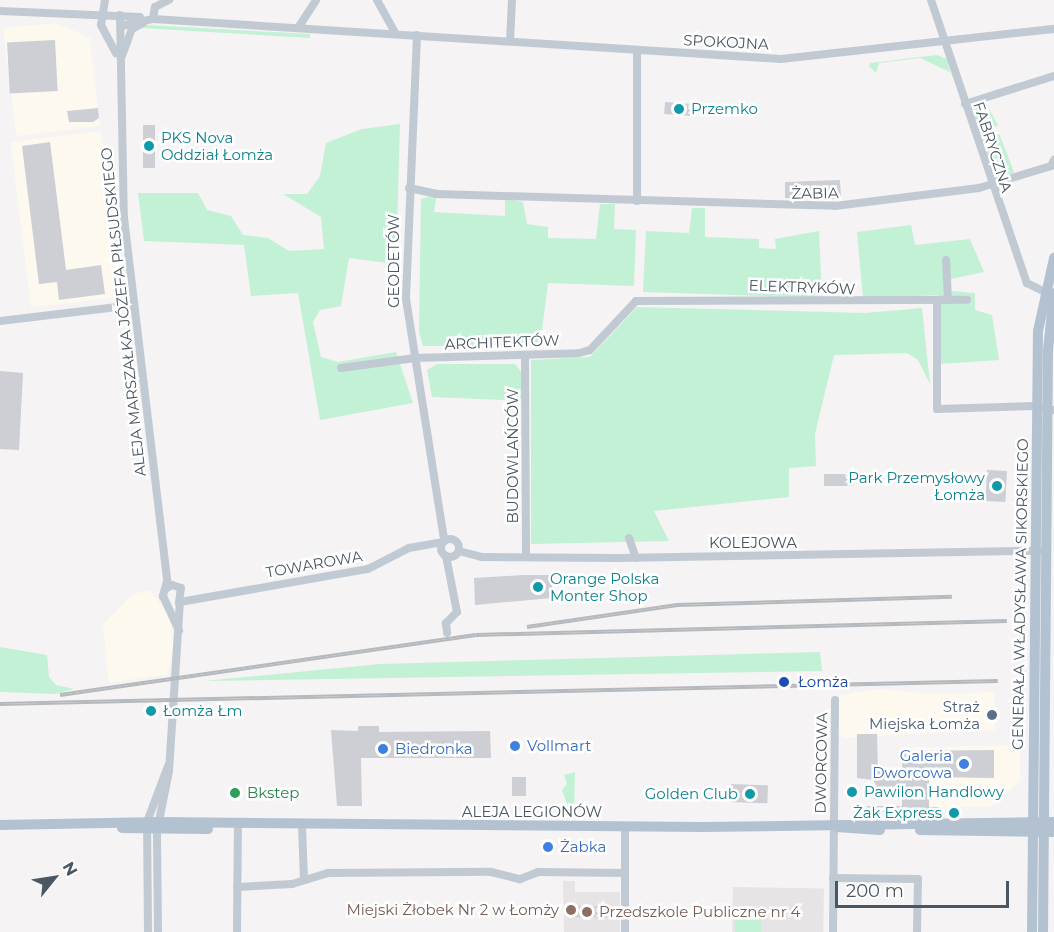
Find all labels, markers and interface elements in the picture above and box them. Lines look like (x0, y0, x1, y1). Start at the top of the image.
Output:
street label: SPOKOJNA (683, 31, 769, 53)
street label: FABRYCZNA (970, 99, 1016, 195)
place label: Przemko (691, 100, 758, 118)
marker: Przemko (672, 102, 686, 116)
place label: PKS Nova Oddział Łomża (161, 128, 273, 163)
marker: PKS Nova Oddział Łomża (142, 139, 156, 153)
street label: ALEJA MARSZAŁKA JÓZEFA PIŁSUDSKIEGO (97, 147, 149, 477)
street label: ŻABIA (791, 184, 839, 202)
street label: GEODETÓW (385, 214, 403, 308)
street label: ELEKTRYKÓW (748, 276, 856, 298)
street label: ARCHITEKTÓW (444, 331, 560, 353)
street label: BUDOWLAŃCÓW (504, 388, 522, 524)
street label: GENERAŁA WŁADYSŁAWA SIKORSKIEGO (1008, 438, 1032, 750)
place label: Park Przemysłowy Łomża (848, 468, 985, 503)
marker: Park Przemysłowy Łomża (990, 479, 1004, 493)
street label: KOLEJOWA (709, 534, 797, 552)
street label: TOWAROWA (264, 547, 364, 581)
place label: Orange Polska Monter Shop (550, 569, 659, 604)
marker: Orange Polska Monter Shop (531, 580, 545, 594)
marker: Łomża (775, 673, 793, 691)
place label: Łomża (798, 673, 849, 691)
place label: Straż Miejska Łomża (869, 697, 980, 732)
place label: Łomża Łm (163, 702, 242, 720)
marker: Łomża Łm (144, 704, 158, 718)
marker: Straż Miejska Łomża (985, 708, 999, 722)
street label: DWORCOWA (811, 712, 831, 814)
place label: Vollmart (527, 737, 591, 755)
marker: Vollmart (508, 739, 522, 753)
place label: Biedronka (395, 740, 473, 758)
marker: Biedronka (376, 742, 390, 756)
place label: Galeria Dworcowa (872, 746, 952, 781)
marker: Galeria Dworcowa (957, 757, 971, 771)
place label: Pawilon Handlowy (864, 783, 1004, 801)
place label: Bkstep (247, 784, 299, 802)
place label: Golden Club (645, 785, 738, 803)
marker: Pawilon Handlowy (845, 785, 859, 799)
marker: Bkstep (228, 786, 242, 800)
marker: Golden Club (743, 787, 757, 801)
street label: ALEJA LEGIONÓW (462, 803, 602, 821)
place label: Żak Express (853, 804, 942, 822)
marker: Żak Express (947, 806, 961, 820)
place label: Żabka (560, 838, 606, 856)
marker: Żabka (541, 840, 555, 854)
north arrow (24, 848, 84, 908)
text: N (59, 858, 81, 879)
scale bar (838, 869, 1012, 907)
text: 200 m (846, 880, 904, 902)
place label: Miejski Żłobek Nr 2 w Łomży (346, 901, 559, 919)
marker: Miejski Żłobek Nr 2 w Łomży (564, 903, 578, 917)
place label: Przedszkole Publiczne nr 4 (599, 903, 800, 921)
marker: Przedszkole Publiczne nr 4 (580, 905, 594, 919)

